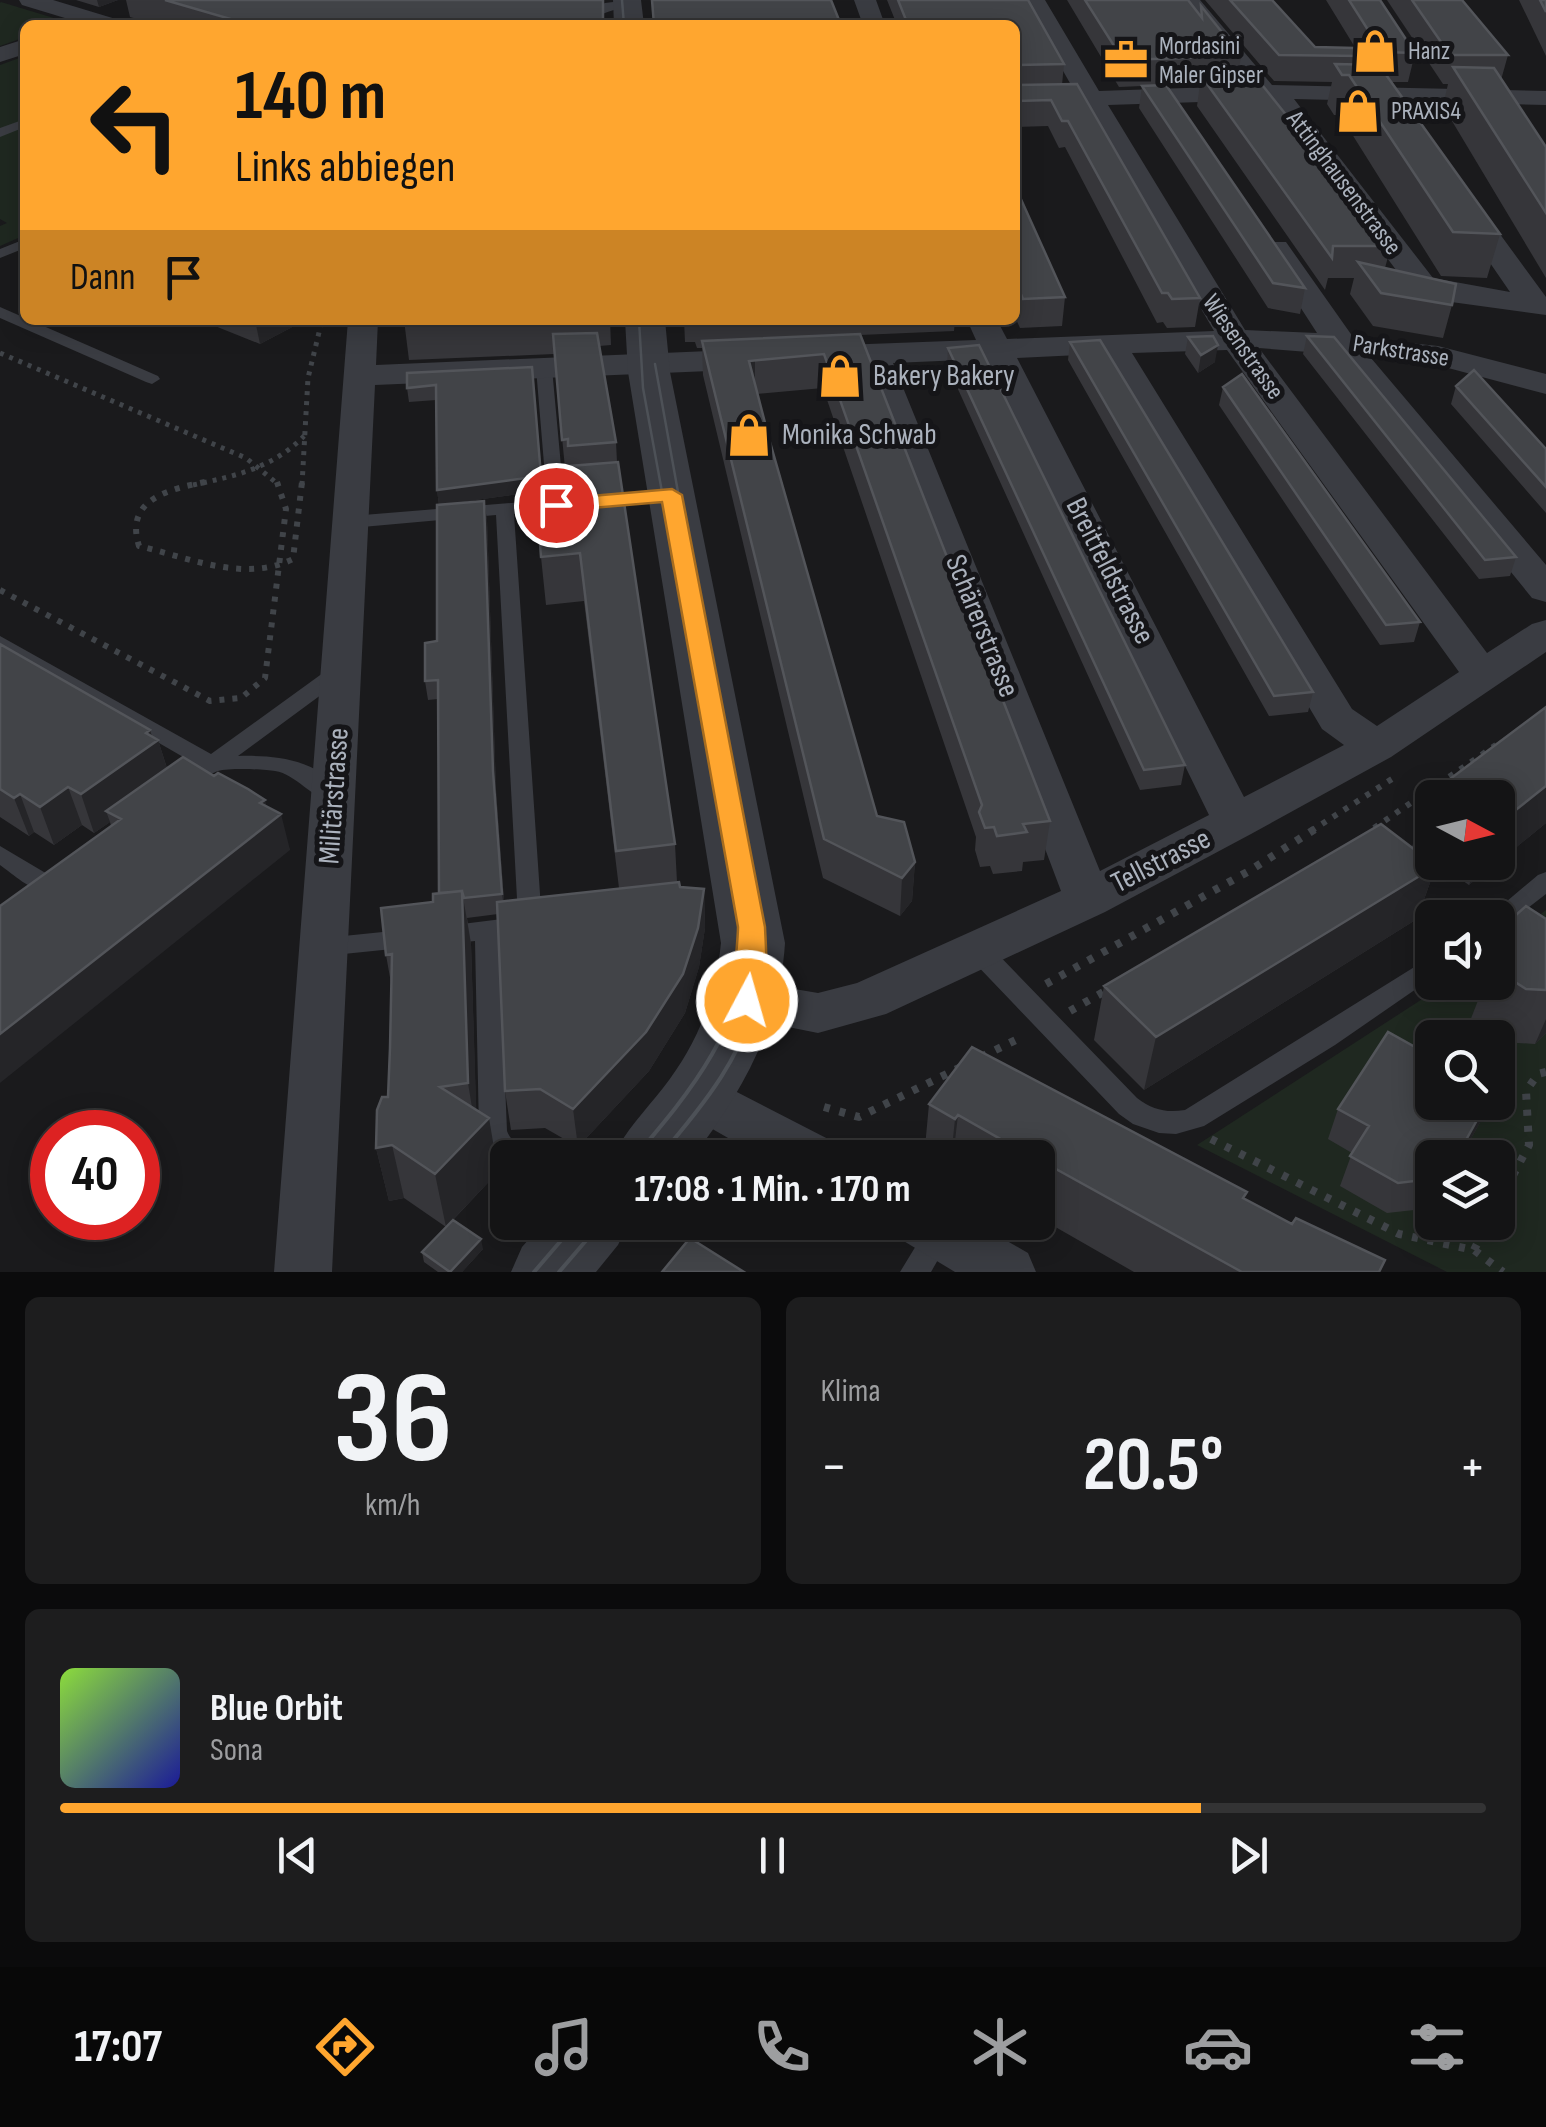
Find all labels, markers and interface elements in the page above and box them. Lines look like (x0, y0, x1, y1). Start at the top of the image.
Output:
shop icon: Hanz (1351, 27, 1399, 75)
place label: Mordasini Maler Gipser (1159, 31, 1263, 91)
office icon: Mordasini Maler Gipser (1102, 36, 1150, 84)
place label: Hanz (1408, 36, 1450, 67)
text: 140 m (235, 55, 386, 139)
icon: left (70, 60, 200, 190)
shop icon: PRAXIS4 (1334, 87, 1382, 135)
place label: PRAXIS4 (1391, 96, 1461, 127)
street label: Attinghausenstrasse (1279, 104, 1408, 261)
text: Links abbiegen (235, 140, 455, 195)
icon: arrive (156, 250, 211, 305)
text: Dann (70, 255, 136, 300)
street label: Wiesenstrasse (1195, 288, 1291, 406)
street label: Parkstrasse (1351, 328, 1451, 374)
shop icon: Bakery Bakery (816, 352, 864, 400)
place label: Bakery Bakery (873, 358, 1015, 394)
shop icon: Monika Schwab (725, 411, 773, 459)
place label: Monika Schwab (782, 417, 937, 453)
pin (514, 463, 599, 548)
icon: arrive (529, 478, 584, 533)
street label: Breitfeldstrasse (1058, 492, 1162, 650)
street label: Schärerstrasse (937, 550, 1027, 702)
street label: Militärstrasse (311, 727, 357, 865)
north arrow (1415, 780, 1515, 880)
map controls (1415, 780, 1515, 1240)
street label: Tellstrasse (1105, 821, 1217, 901)
button: sound (1415, 900, 1515, 1000)
position arrow (695, 949, 799, 1053)
button: search (1415, 1020, 1515, 1120)
speed limit sign: 40 (30, 1110, 160, 1240)
button: layers (1415, 1140, 1515, 1240)
text: 17:08 · 1 Min. · 170 m (635, 1167, 910, 1212)
text: 36 (333, 1343, 452, 1499)
text: Klima (821, 1372, 881, 1411)
text: 20.5° (1083, 1421, 1223, 1512)
text: − (821, 1434, 847, 1501)
text: + (1459, 1434, 1486, 1501)
text: km/h (365, 1486, 420, 1525)
text: Blue Orbit (210, 1686, 343, 1731)
text: Sona (210, 1731, 263, 1770)
icon: previous (270, 1828, 325, 1883)
icon: pause (745, 1828, 800, 1883)
icon: next (1221, 1828, 1276, 1883)
icon: directions (310, 2012, 380, 2082)
icon: music (529, 2012, 599, 2082)
icon: phone (747, 2012, 817, 2082)
icon: climate (965, 2012, 1035, 2082)
icon: car (1183, 2012, 1253, 2082)
icon: filters (1402, 2012, 1472, 2082)
text: 17:07 (74, 2020, 162, 2075)

